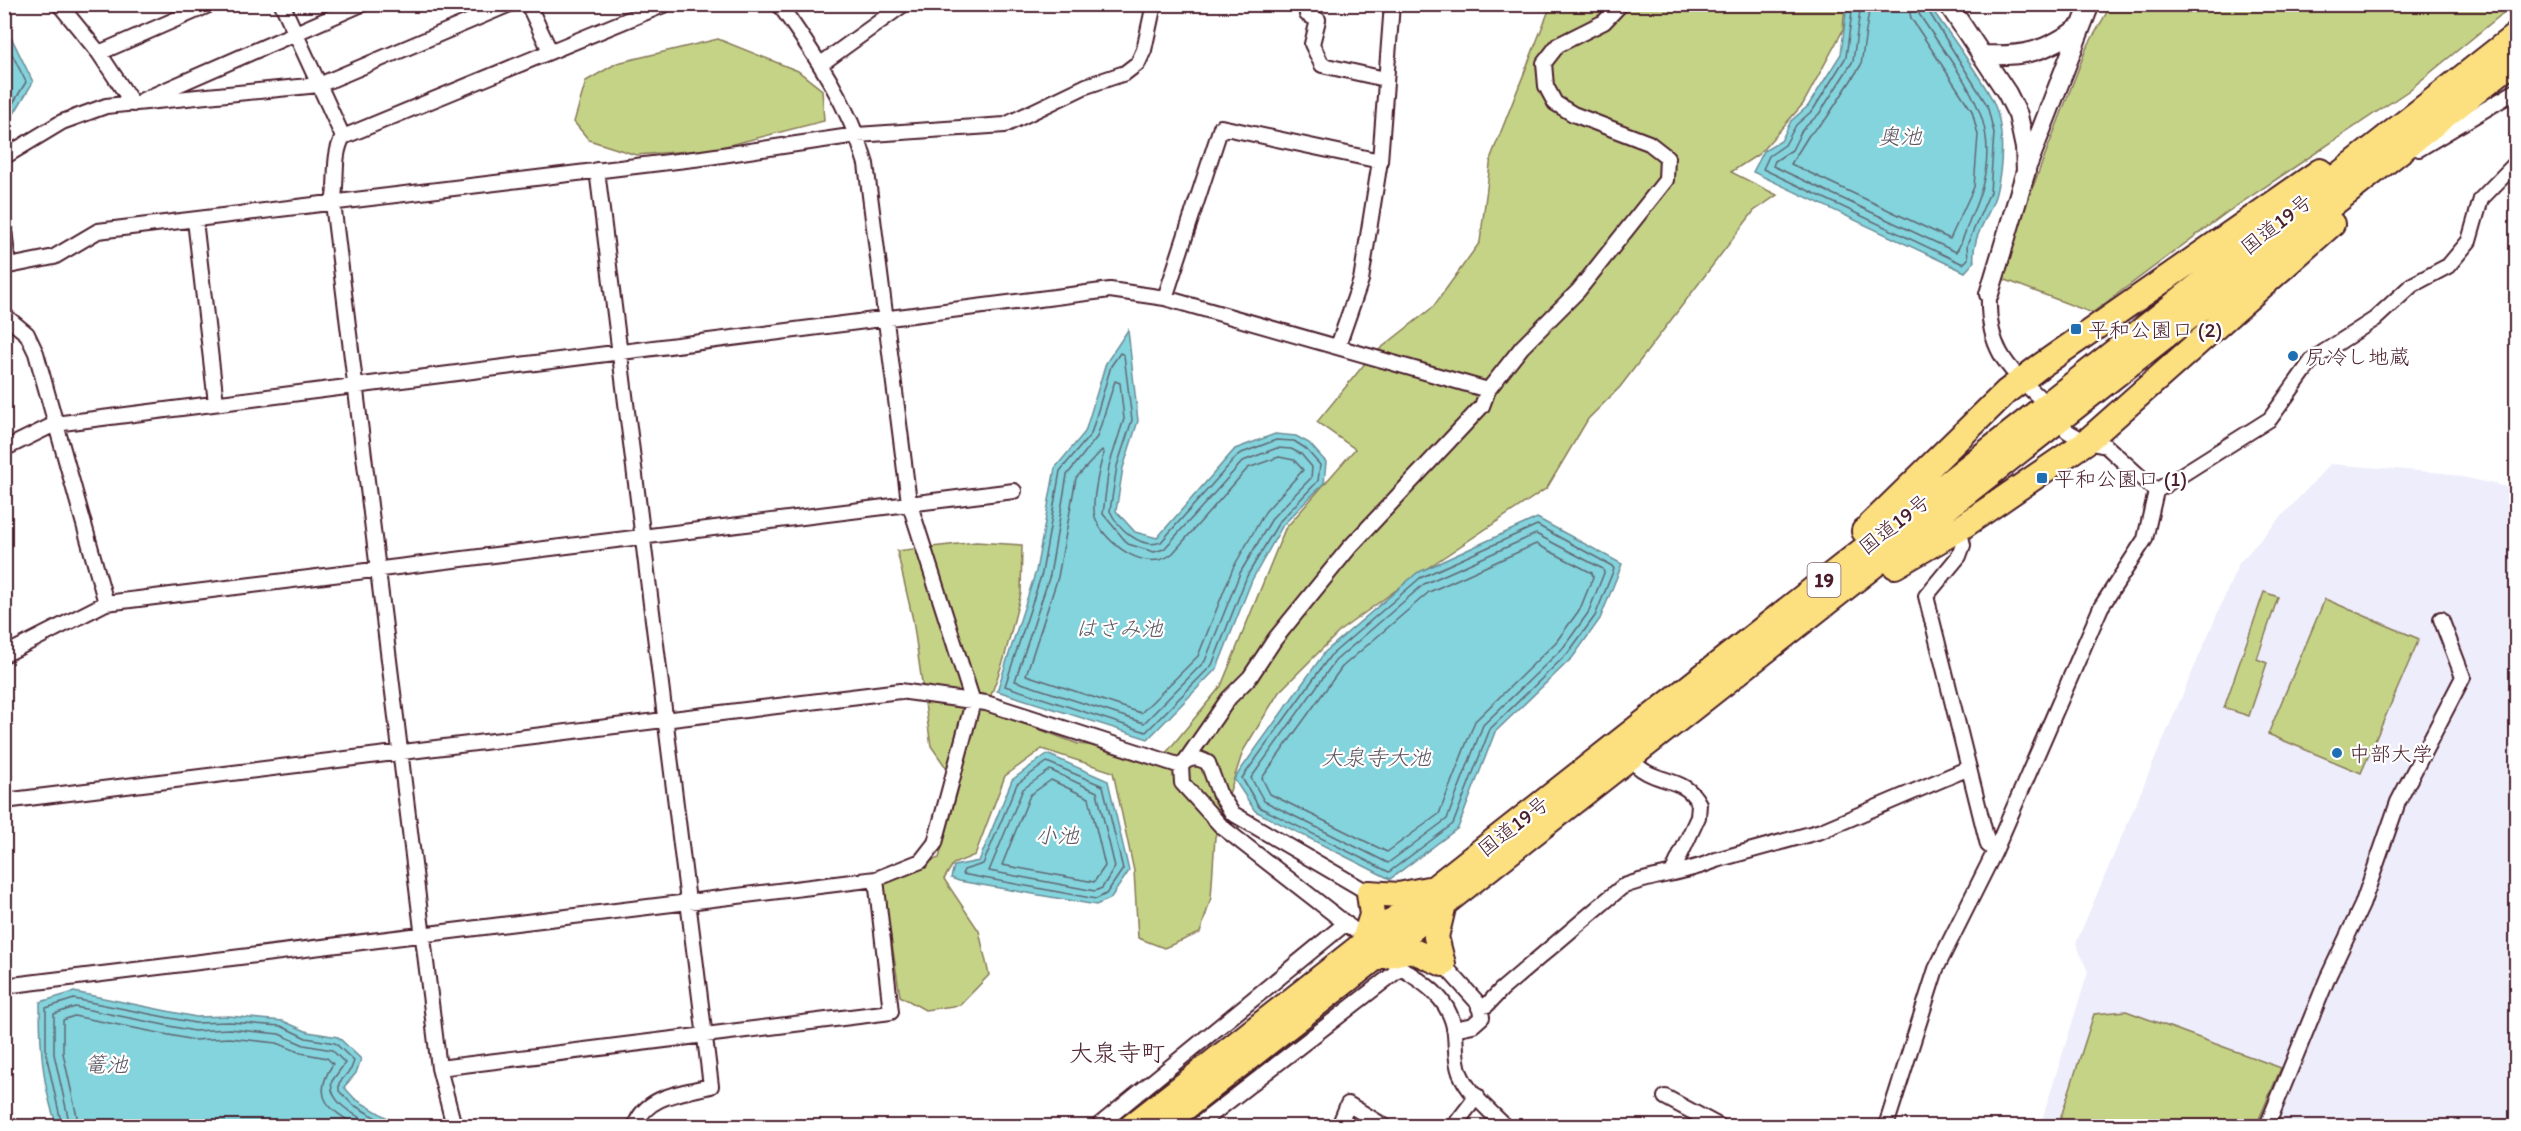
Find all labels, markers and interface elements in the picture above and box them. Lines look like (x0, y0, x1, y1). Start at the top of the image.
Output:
water label: 奥池 (1878, 123, 1923, 150)
street label: 国道19号 (2235, 188, 2317, 260)
place label: 平和公園口 (2) (2088, 317, 2222, 342)
marker: 平和公園口 (2) (2069, 322, 2083, 336)
place label: 尻冷し地蔵 (2305, 344, 2410, 369)
marker: 尻冷し地蔵 (2286, 349, 2300, 363)
place label: 平和公園口 (1) (2054, 466, 2187, 491)
marker: 平和公園口 (1) (2035, 471, 2049, 485)
street label: 国道19号 (1853, 488, 1935, 560)
road number: 19 (1808, 563, 1840, 597)
water label: はさみ池 (1075, 615, 1164, 642)
place label: 中部大学 (2349, 741, 2433, 766)
water label: 大泉寺大池 (1321, 744, 1432, 771)
marker: 中部大学 (2330, 746, 2344, 760)
street label: 国道19号 (1472, 790, 1554, 862)
water label: 小池 (1035, 822, 1080, 849)
district label: 大泉寺町 (1069, 1038, 1165, 1067)
water label: 篭池 (84, 1051, 129, 1078)

